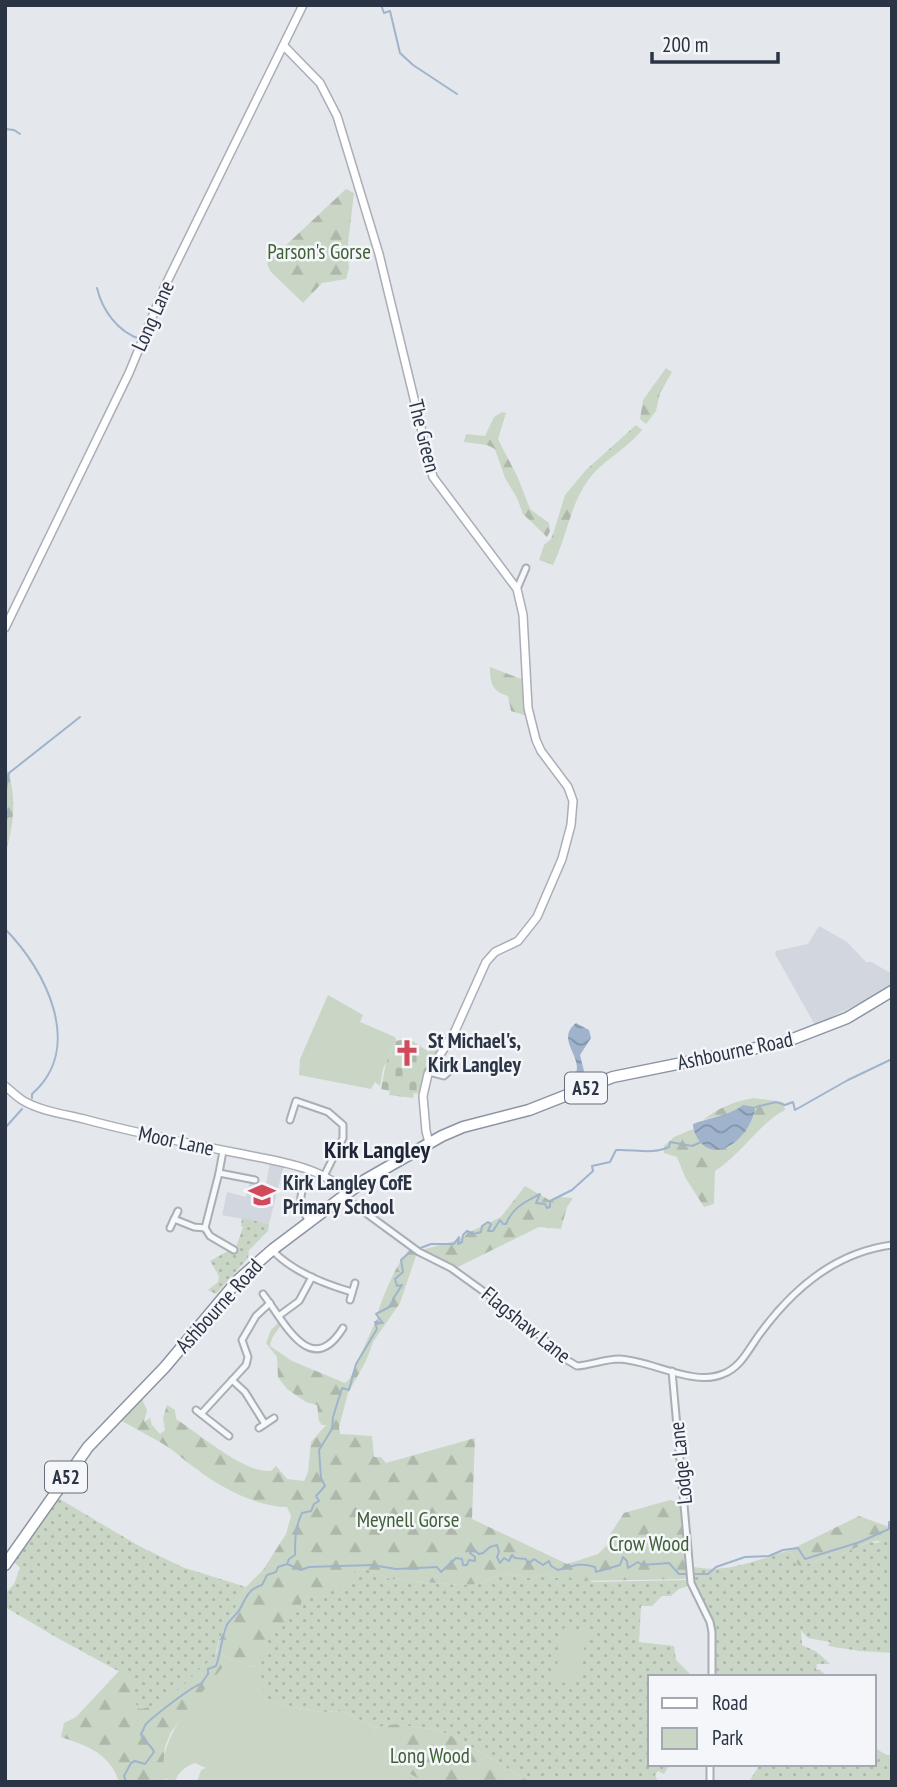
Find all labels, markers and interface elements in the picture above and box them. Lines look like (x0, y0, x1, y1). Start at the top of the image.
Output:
scale bar (652, 21, 778, 65)
text: 200 m (662, 31, 708, 58)
park label: Parson's Gorse (267, 238, 371, 265)
street label: Long Lane (125, 276, 180, 355)
street label: The Green (402, 397, 447, 475)
street label: Ashbourne Road (675, 1025, 795, 1076)
place label: St Michael's, Kirk Langley (428, 1027, 521, 1078)
church icon: St Michael's, Kirk Langley (392, 1038, 422, 1068)
road number: A52 (565, 1072, 607, 1104)
street label: Moor Lane (136, 1119, 216, 1162)
district label: Kirk Langley (324, 1134, 430, 1165)
place label: Kirk Langley CofE Primary School (283, 1169, 412, 1220)
school or university icon: Kirk Langley CofE Primary School (247, 1180, 277, 1210)
street label: Ashbourne Road (169, 1253, 268, 1358)
street label: Flagshaw Lane (476, 1280, 576, 1369)
street label: Lodge Lane (663, 1420, 698, 1506)
road number: A52 (45, 1462, 87, 1492)
park label: Meynell Gorse (357, 1506, 459, 1533)
park label: Crow Wood (609, 1530, 689, 1557)
legend (648, 1675, 876, 1766)
text: Road (712, 1689, 748, 1716)
text: Park (712, 1724, 743, 1751)
park label: Long Wood (390, 1742, 470, 1769)

